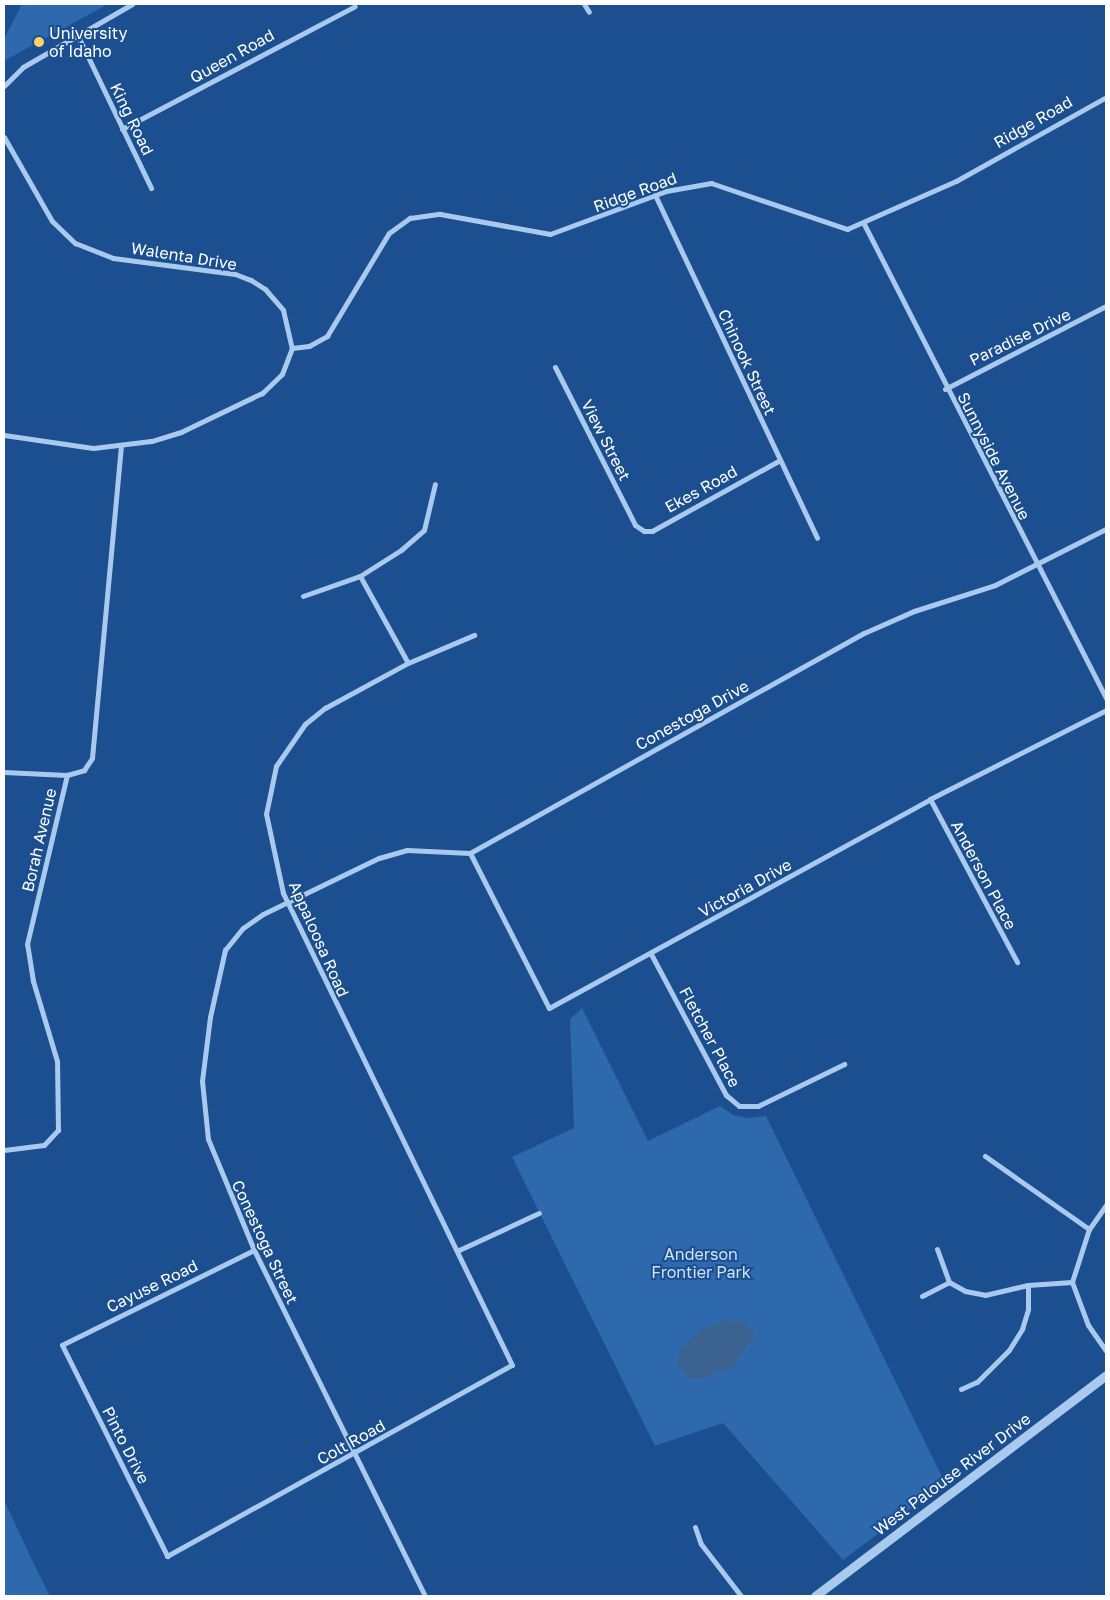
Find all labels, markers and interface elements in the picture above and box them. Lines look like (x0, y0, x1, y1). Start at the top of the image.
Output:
place label: University of Idaho (49, 23, 127, 61)
street label: Queen Road (187, 25, 277, 87)
marker: University of Idaho (33, 36, 45, 48)
street label: King Road (106, 80, 158, 158)
street label: Ridge Road (990, 92, 1076, 152)
street label: Ridge Road (591, 168, 679, 216)
street label: Walenta Drive (130, 238, 238, 274)
street label: Paradise Drive (966, 304, 1074, 370)
street label: Chinook Street (714, 306, 780, 418)
street label: Sunnyside Avenue (954, 389, 1034, 523)
street label: View Street (577, 396, 635, 484)
street label: Ekes Road (662, 461, 740, 517)
street label: Conestoga Drive (632, 676, 752, 754)
street label: Borah Avenue (18, 786, 60, 894)
street label: Anderson Place (947, 817, 1021, 933)
street label: Victoria Drive (695, 855, 795, 921)
street label: Appaloosa Road (285, 878, 353, 1000)
street label: Fletcher Place (675, 984, 745, 1090)
street label: Conestoga Street (228, 1177, 302, 1307)
park label: Anderson Frontier Park (651, 1244, 751, 1282)
street label: Cayuse Road (103, 1256, 201, 1316)
street label: Pinto Drive (98, 1403, 154, 1487)
street label: West Palouse River Drive (870, 1409, 1034, 1539)
street label: Colt Road (314, 1415, 388, 1469)

